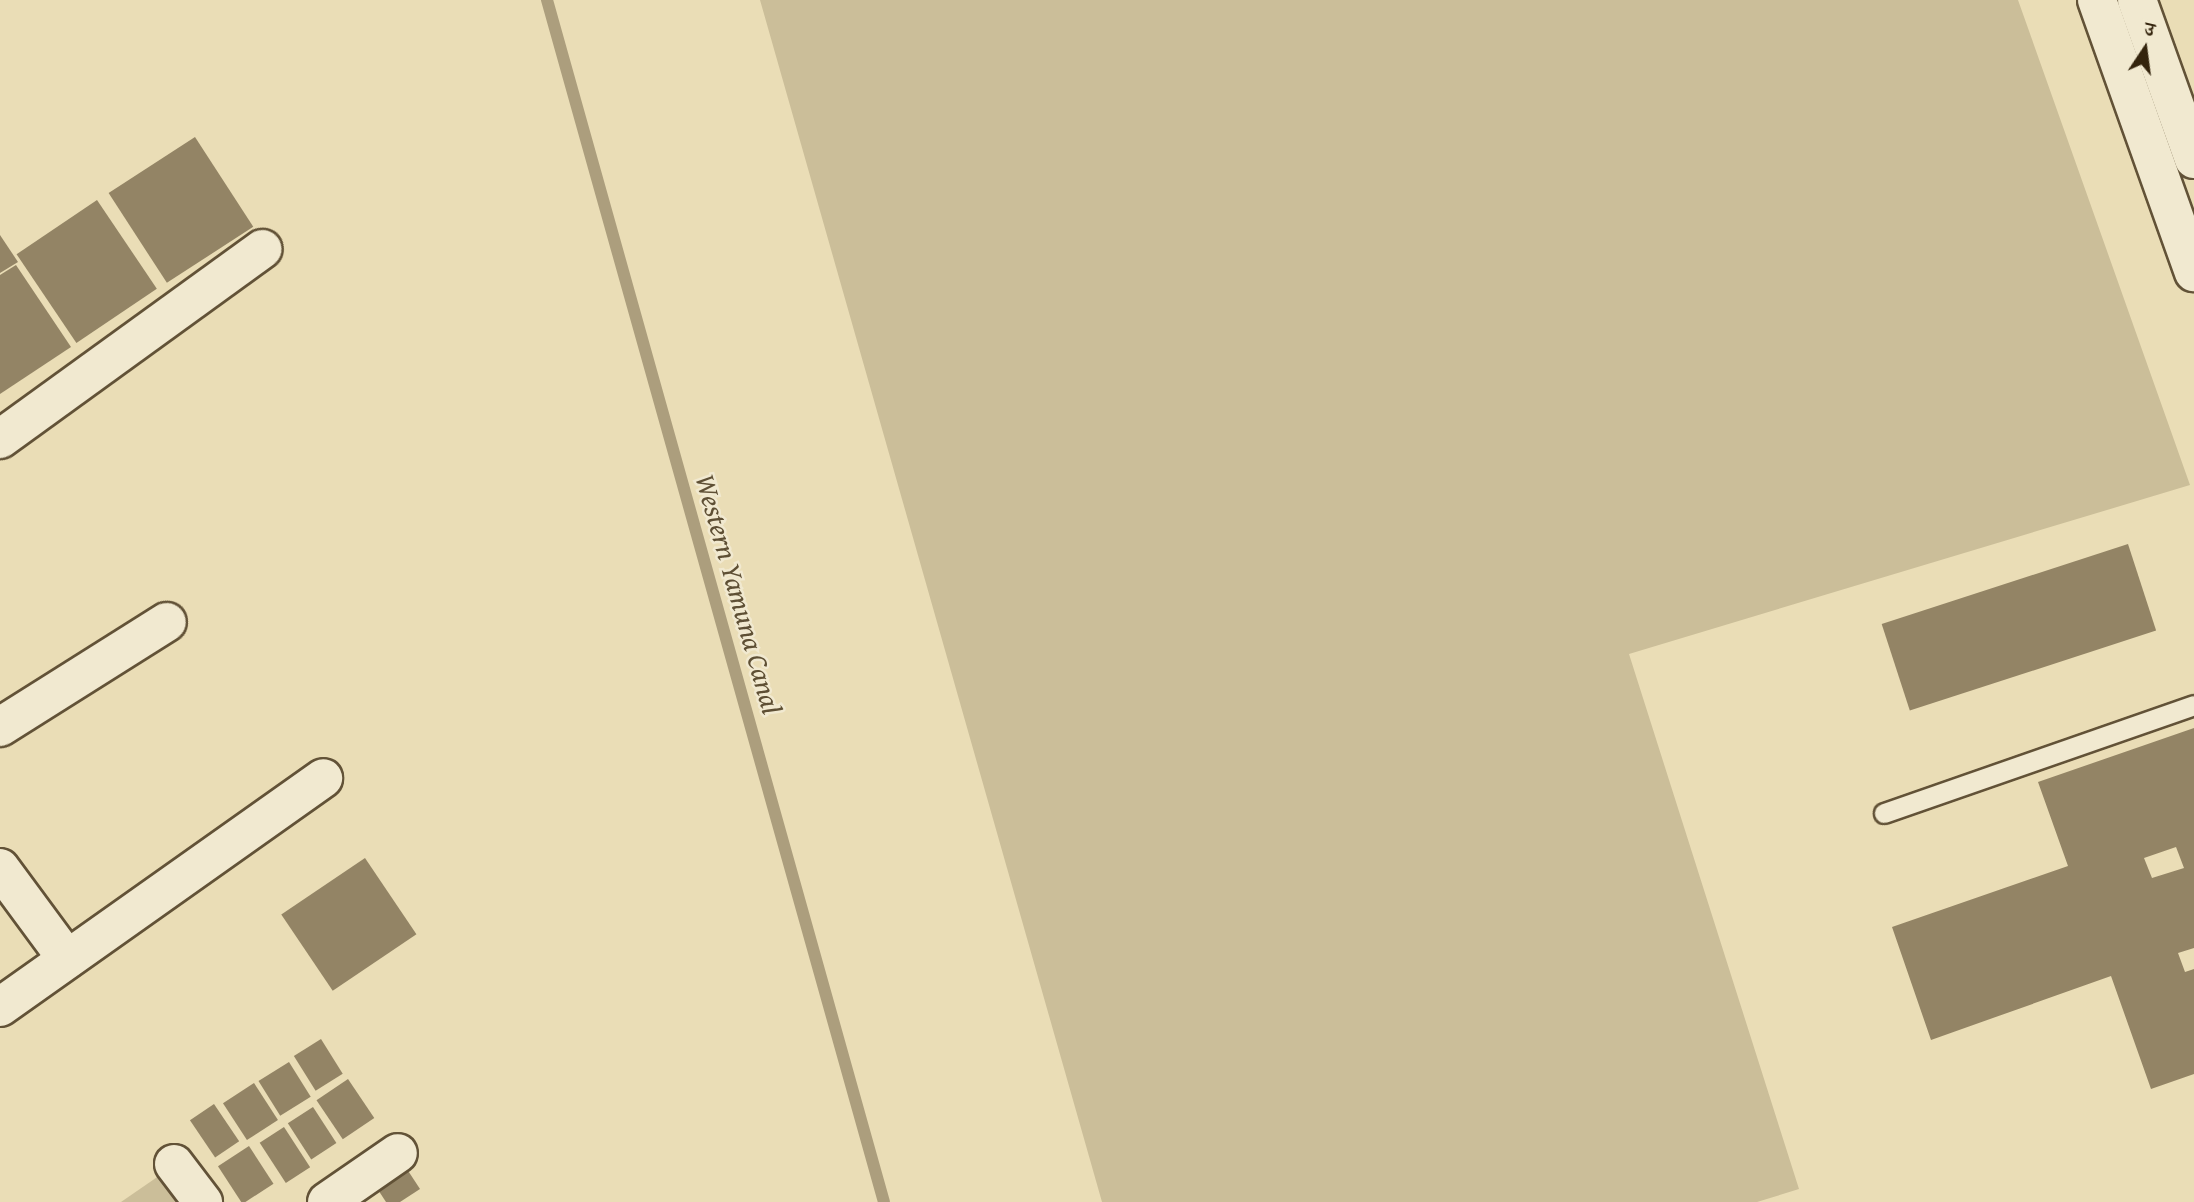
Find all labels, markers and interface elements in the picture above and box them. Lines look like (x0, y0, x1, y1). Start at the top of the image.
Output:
north arrow (2110, 14, 2180, 84)
text: उ (2142, 14, 2158, 43)
water label: Western Yamuna Canal (689, 470, 789, 718)

